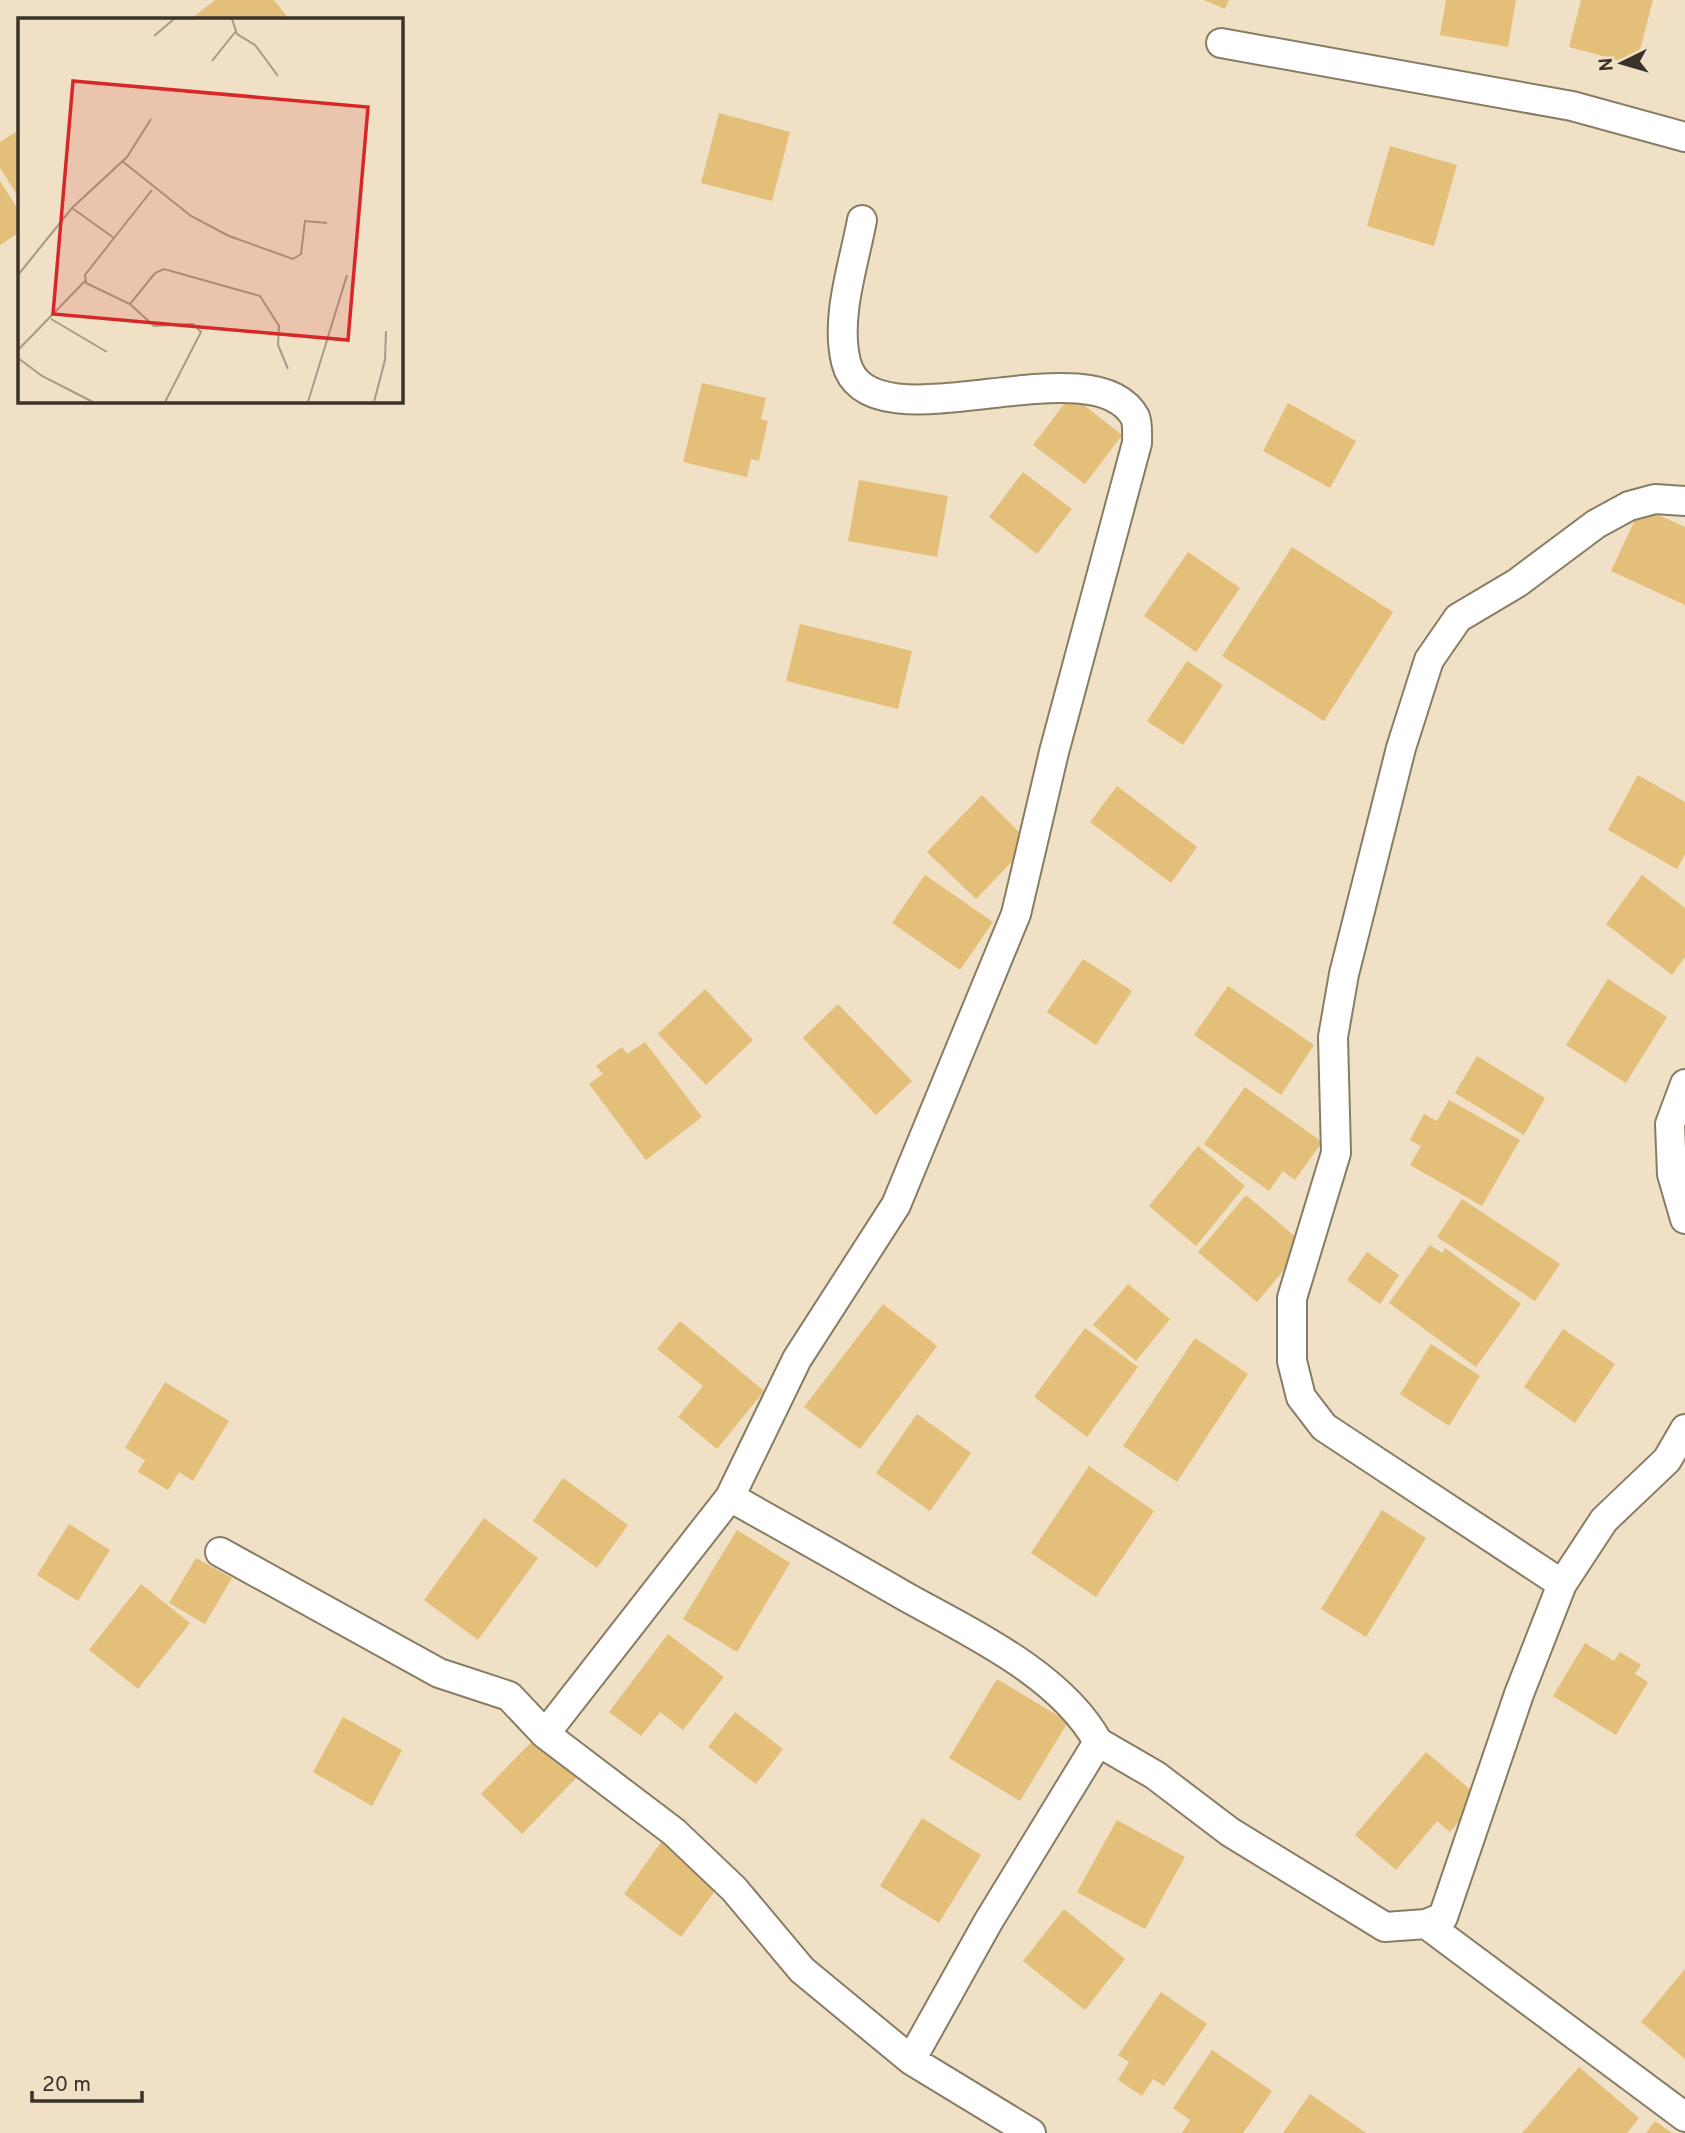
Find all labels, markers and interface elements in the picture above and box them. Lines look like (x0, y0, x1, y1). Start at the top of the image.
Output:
inset map (18, 18, 402, 402)
north arrow (1587, 28, 1657, 98)
text: N (1595, 56, 1620, 72)
scale bar (32, 2060, 142, 2104)
text: 20 m (42, 2072, 91, 2099)

